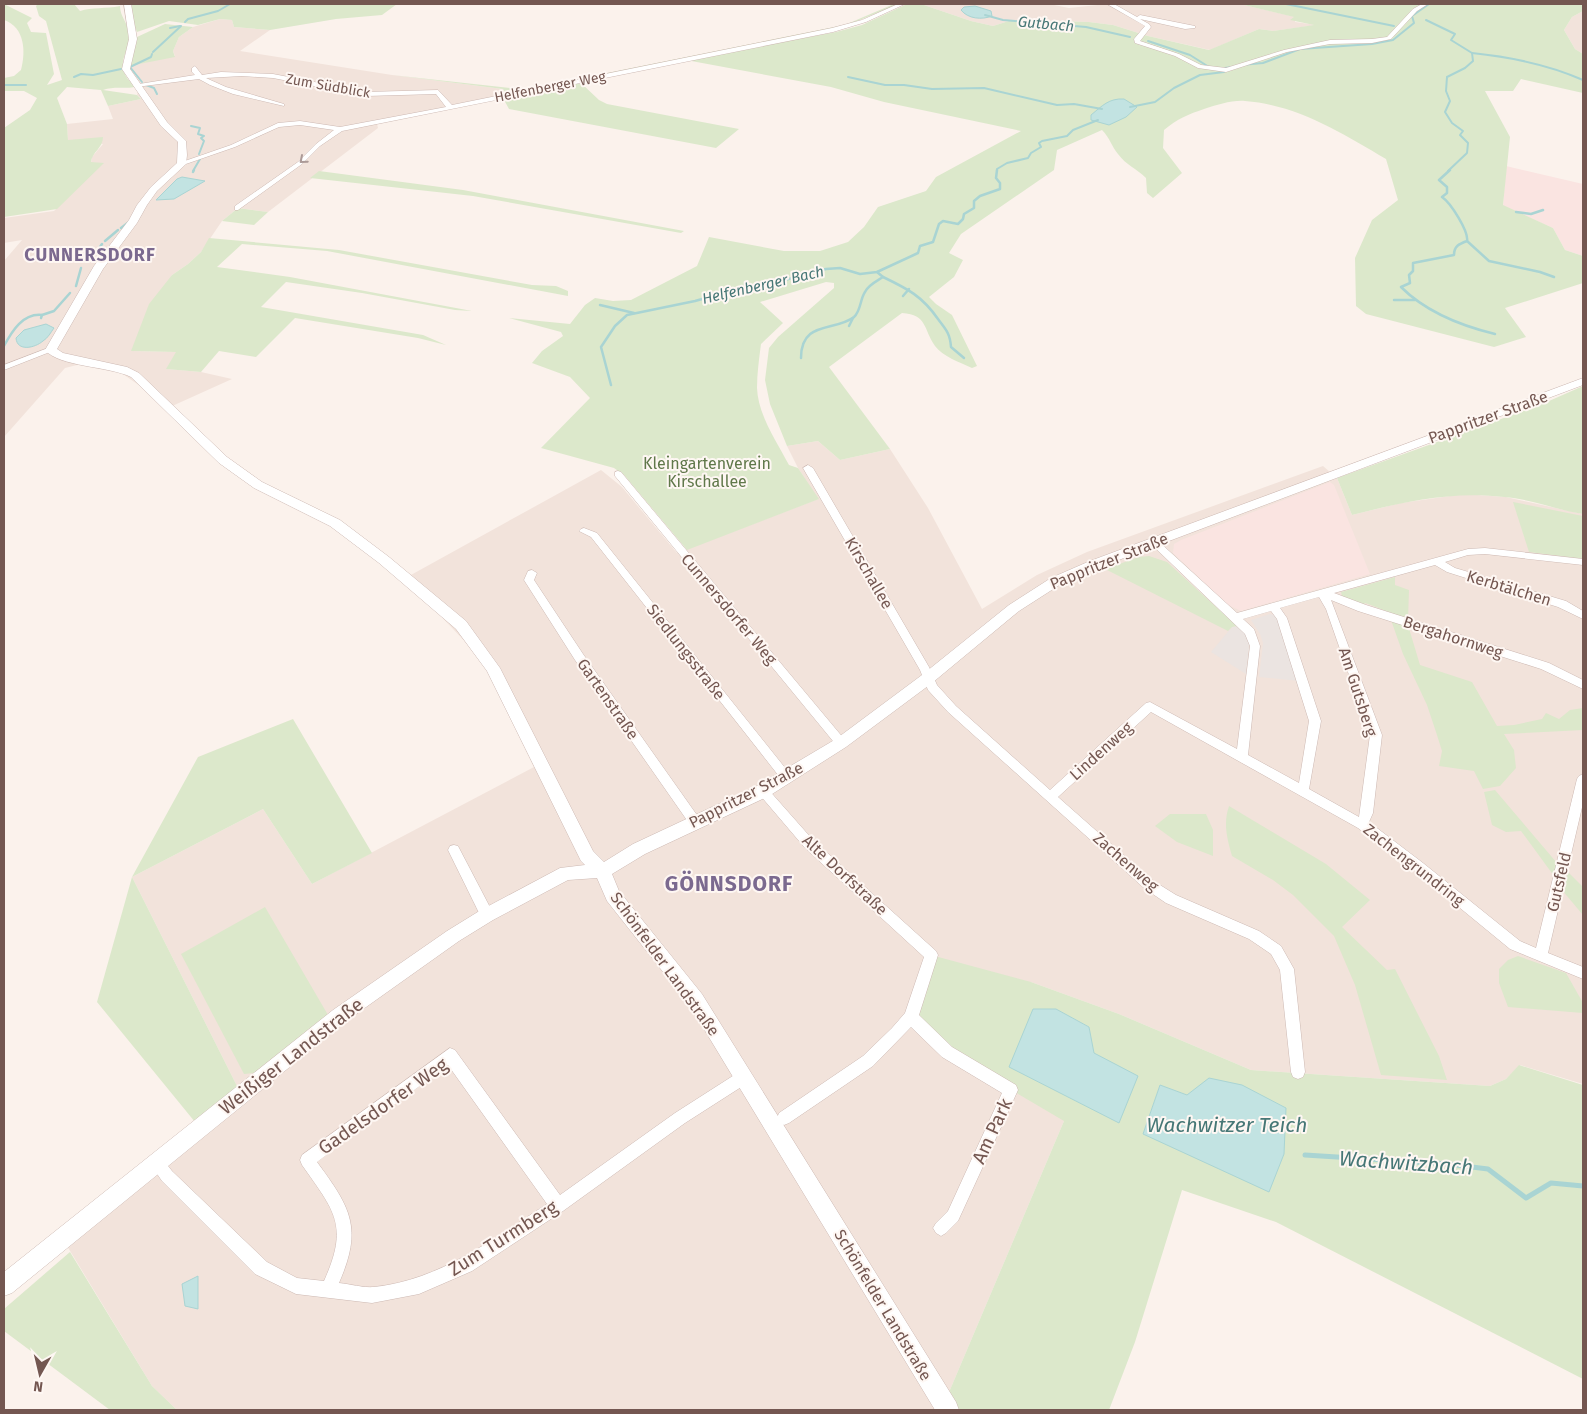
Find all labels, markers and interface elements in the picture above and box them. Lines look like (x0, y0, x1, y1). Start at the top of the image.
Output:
water label: Gutbach (1017, 13, 1075, 35)
street label: Helfenberger Weg (493, 68, 608, 106)
street label: Zum Südblick (285, 70, 372, 102)
one-way arrow (299, 154, 308, 163)
district label: CUNNERSDORF (24, 244, 156, 266)
water label: Helfenberger Bach (700, 262, 826, 308)
street label: Pappritzer Straße (1426, 387, 1550, 447)
park label: Kleingartenverein Kirschallee (643, 454, 771, 491)
street label: Pappritzer Straße (1047, 529, 1171, 593)
street label: Kirschallee (841, 534, 897, 612)
street label: Cunnersdorfer Weg (677, 550, 781, 669)
street label: Kerbtälchen (1464, 566, 1554, 610)
street label: Siedlungsstraße (643, 600, 729, 704)
street label: Bergahornweg (1401, 612, 1506, 662)
street label: Am Gutsberg (1335, 645, 1381, 739)
street label: Gartenstraße (573, 655, 643, 743)
street label: Lindenweg (1066, 717, 1137, 784)
street label: Pappritzer Straße (686, 758, 806, 832)
street label: Zachengrundring (1360, 820, 1469, 911)
street label: Zachenweg (1089, 828, 1163, 896)
street label: Alte Dorfstraße (799, 831, 891, 919)
street label: Gutsfeld (1543, 850, 1575, 914)
district label: GÖNNSDORF (665, 870, 793, 897)
street label: Schönfelder Landstraße (606, 888, 724, 1040)
street label: Weißiger Landstraße (214, 993, 368, 1119)
street label: Gadelsdorfer Weg (314, 1053, 452, 1159)
street label: Am Park (967, 1094, 1017, 1167)
water label: Wachwitzer Teich (1147, 1112, 1307, 1138)
water label: Wachwitzbach (1338, 1145, 1474, 1181)
street label: Zum Turmberg (444, 1195, 562, 1281)
street label: Schönfelder Landstraße (830, 1226, 936, 1384)
north arrow (15, 1349, 65, 1399)
text: N (32, 1377, 44, 1395)

